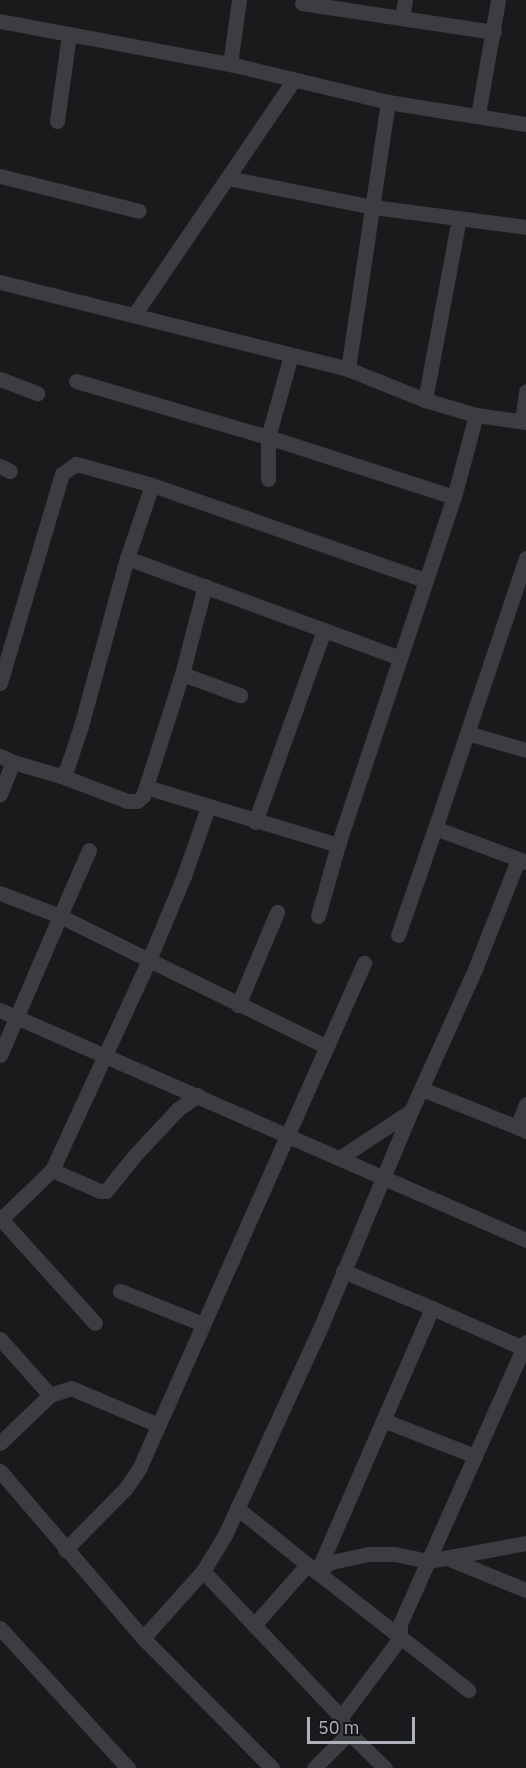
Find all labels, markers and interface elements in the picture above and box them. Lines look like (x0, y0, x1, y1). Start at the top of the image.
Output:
scale bar (310, 1705, 418, 1743)
text: 50 m (318, 1716, 360, 1739)

